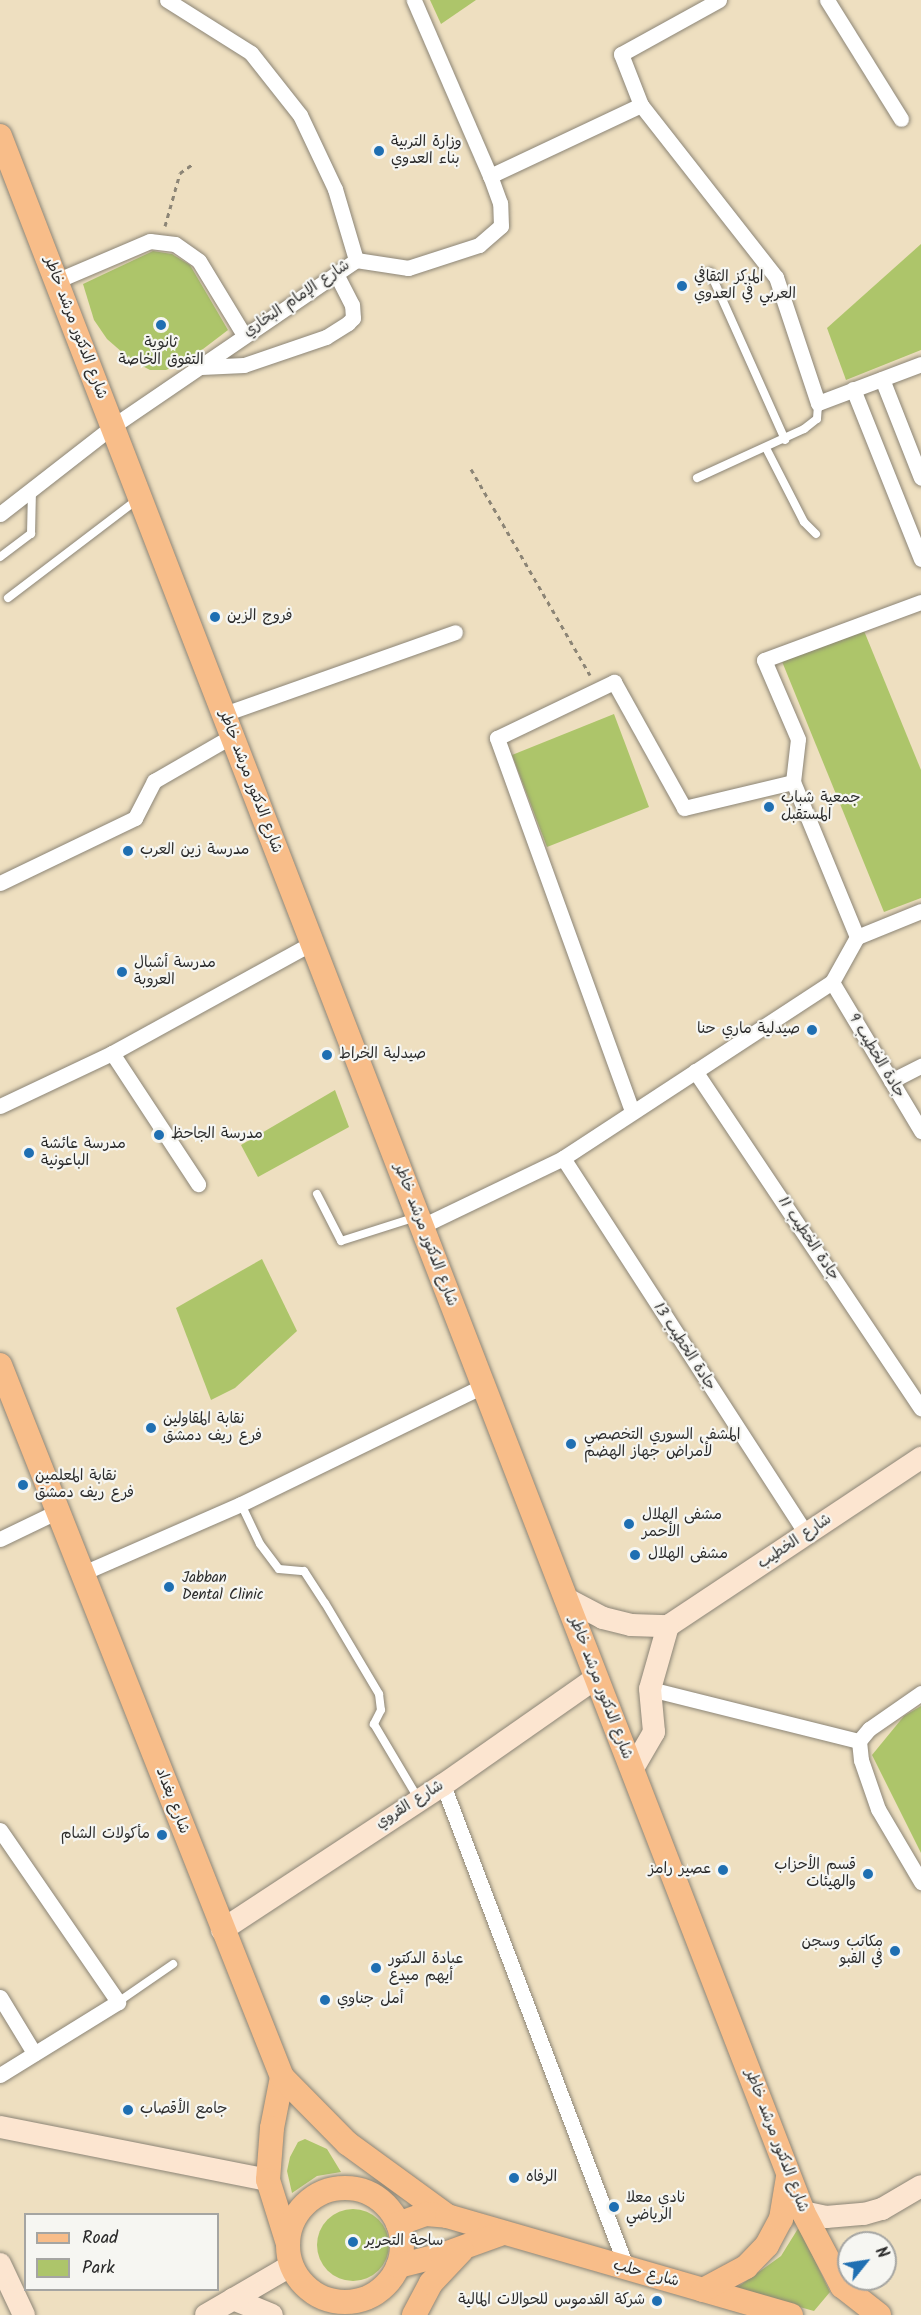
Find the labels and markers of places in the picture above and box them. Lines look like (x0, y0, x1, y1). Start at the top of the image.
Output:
place label: وزارة التربية بناء العدوي (391, 133, 462, 168)
marker: وزارة التربية بناء العدوي (372, 144, 386, 158)
place label: المركز الثقافي العربي في العدوي (694, 268, 796, 303)
marker: المركز الثقافي العربي في العدوي (675, 279, 689, 293)
marker: ثانوية التفوق الخاصة (154, 318, 168, 332)
place label: ثانوية التفوق الخاصة (118, 334, 204, 369)
place label: فروج الزين (227, 608, 292, 626)
marker: فروج الزين (208, 610, 222, 624)
place label: جمعية شباب المستقبل (781, 789, 860, 824)
marker: جمعية شباب المستقبل (762, 800, 776, 814)
place label: مدرسة زين العرب (140, 842, 249, 860)
marker: مدرسة زين العرب (121, 844, 135, 858)
place label: مدرسة أشبال العروبة (134, 954, 216, 989)
marker: مدرسة أشبال العروبة (115, 965, 129, 979)
place label: صيدلية ماري حنا (697, 1021, 800, 1039)
marker: صيدلية ماري حنا (805, 1023, 819, 1037)
place label: صيدلية الخراط (339, 1046, 426, 1064)
marker: صيدلية الخراط (320, 1048, 334, 1062)
place label: مدرسة الجاحظ (171, 1126, 263, 1144)
marker: مدرسة الجاحظ (152, 1128, 166, 1142)
place label: مدرسة عائشة الباعونية (41, 1135, 126, 1170)
marker: مدرسة عائشة الباعونية (22, 1146, 36, 1160)
place label: نقابة المقاولين فرع ريف دمشق (163, 1410, 262, 1445)
marker: نقابة المقاولين فرع ريف دمشق (144, 1421, 158, 1435)
place label: المشفى السوري التخصصي لأمراض جهاز الهضم (584, 1426, 741, 1461)
marker: المشفى السوري التخصصي لأمراض جهاز الهضم (562, 1435, 580, 1453)
place label: نقابة المعلمين فرع ريف دمشق (35, 1467, 134, 1502)
marker: نقابة المعلمين فرع ريف دمشق (16, 1478, 30, 1492)
place label: مشفى الهلال الأحمر (642, 1506, 722, 1541)
marker: مشفى الهلال الأحمر (620, 1515, 638, 1533)
marker: مشفى الهلال (626, 1546, 644, 1564)
place label: مشفى الهلال (648, 1546, 728, 1564)
place label: Jabban Dental Clinic (182, 1569, 263, 1604)
marker: Jabban Dental Clinic (160, 1578, 178, 1596)
place label: مأكولات الشام (61, 1826, 150, 1844)
marker: مأكولات الشام (155, 1828, 169, 1842)
place label: قسم الأحزاب والهيئات (774, 1856, 856, 1891)
place label: عصير رامز (649, 1861, 711, 1879)
marker: عصير رامز (716, 1863, 730, 1877)
marker: قسم الأحزاب والهيئات (861, 1867, 875, 1881)
place label: مكاتب وسجن في القبو (802, 1933, 883, 1968)
marker: مكاتب وسجن في القبو (888, 1944, 902, 1958)
place label: عيادة الدكتور أيهم ميدع (389, 1950, 463, 1985)
marker: عيادة الدكتور أيهم ميدع (367, 1959, 385, 1977)
place label: أمل جناوي (337, 1991, 403, 2009)
marker: أمل جناوي (318, 1993, 332, 2007)
place label: جامع الأقصاب (140, 2101, 228, 2119)
marker: جامع الأقصاب (121, 2103, 135, 2117)
place label: الرفاه (526, 2169, 557, 2187)
marker: الرفاه (507, 2171, 521, 2185)
place label: نادي معلا الرياضي (626, 2189, 685, 2224)
marker: نادي معلا الرياضي (607, 2200, 621, 2214)
place label: ساحة التحرير (365, 2233, 443, 2251)
marker: ساحة التحرير (346, 2235, 360, 2249)
place label: شركة القدموس للحوالات المالية (458, 2292, 645, 2310)
marker: شركة القدموس للحوالات المالية (650, 2294, 664, 2308)

